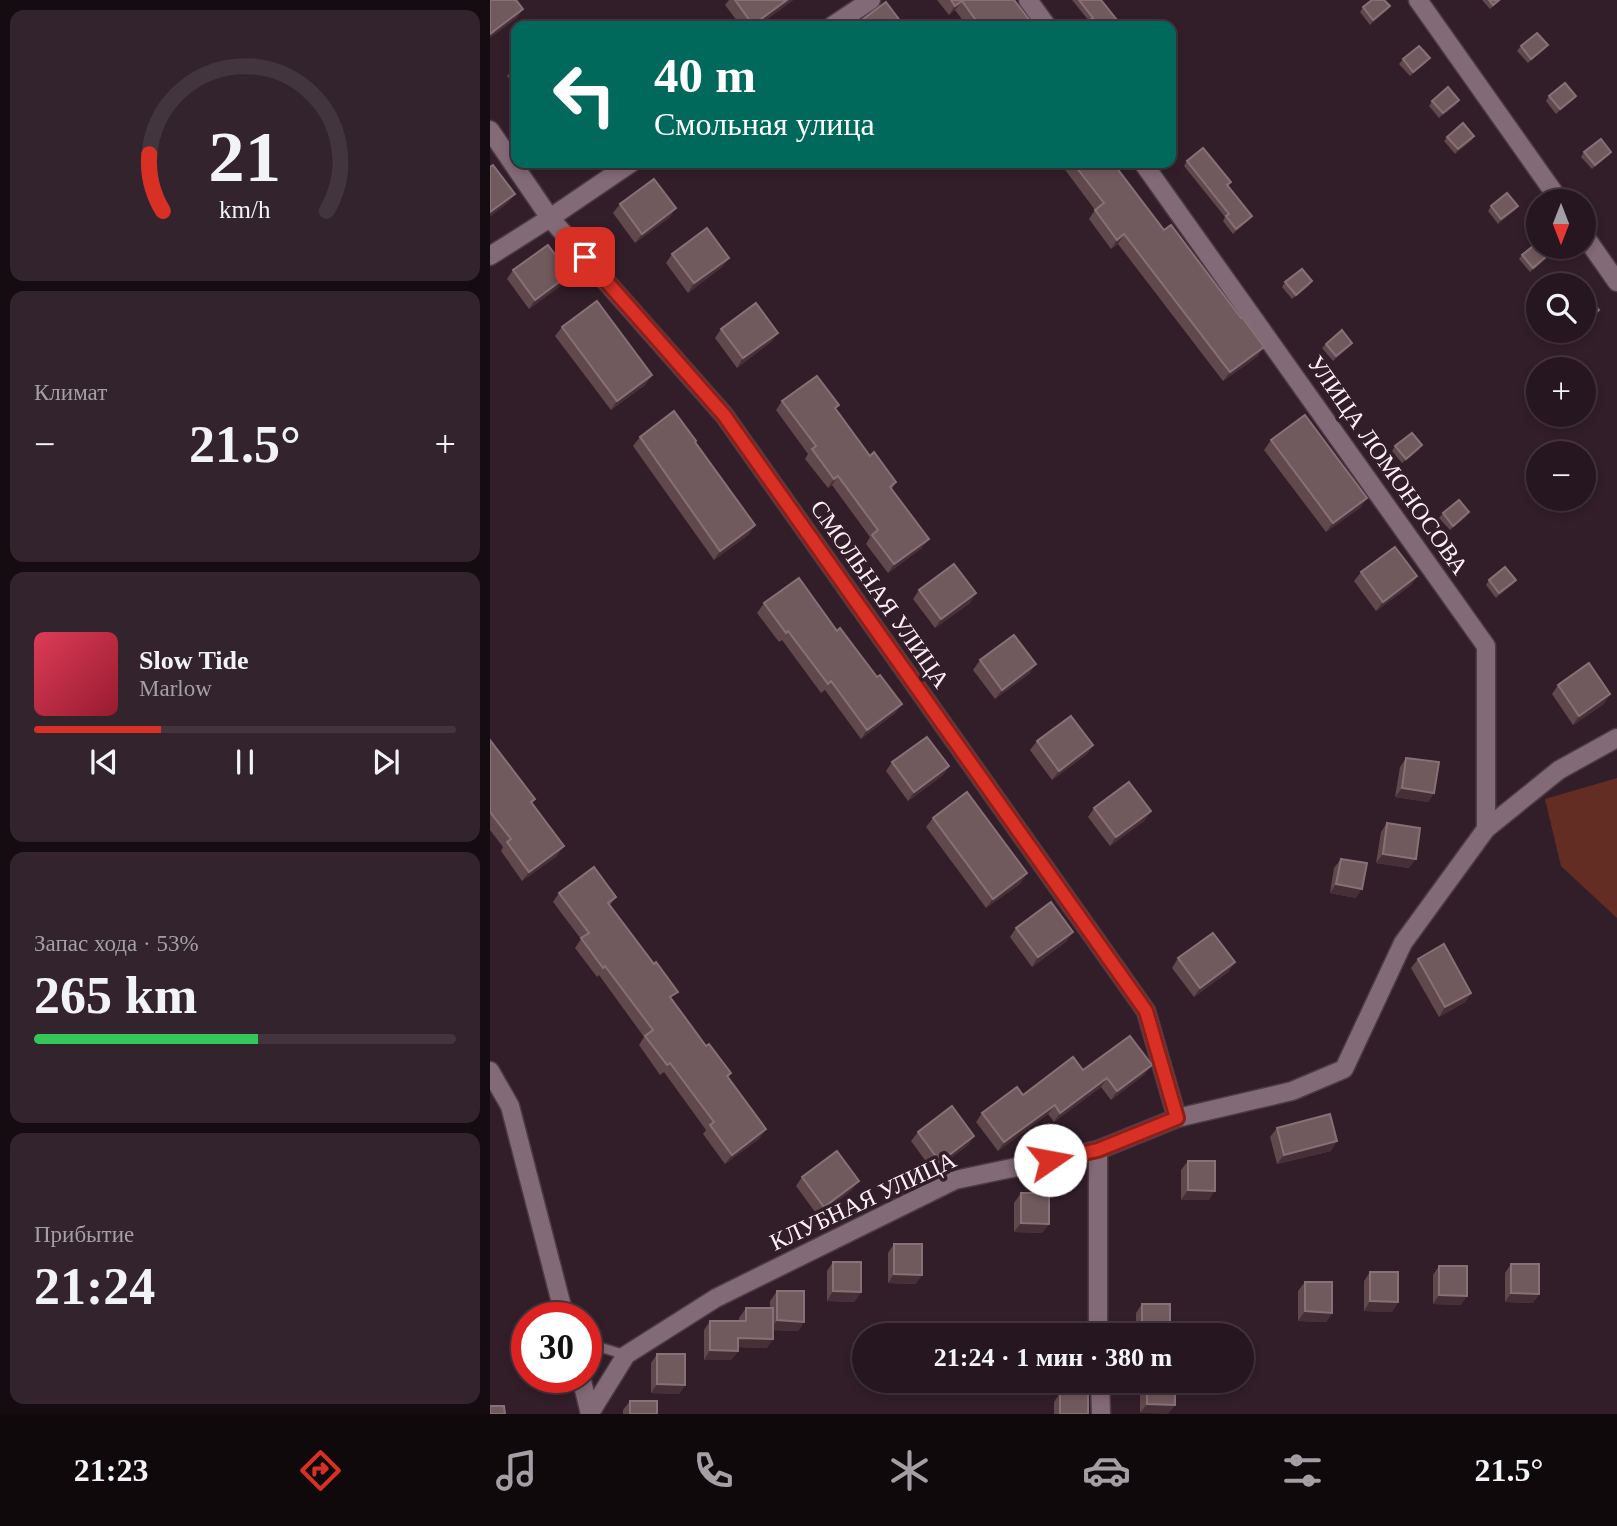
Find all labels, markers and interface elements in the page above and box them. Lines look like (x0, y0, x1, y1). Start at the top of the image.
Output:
text: 40 m (654, 48, 756, 103)
icon: left (539, 49, 630, 140)
text: Смольная улица (654, 106, 875, 142)
text: 21 (209, 117, 281, 198)
north arrow (1526, 189, 1596, 259)
map controls (1526, 189, 1596, 511)
text: km/h (219, 196, 271, 223)
pin (555, 227, 615, 287)
icon: arrive (566, 238, 604, 276)
button: search (1526, 273, 1596, 343)
street label: УЛИЦА ЛОМОНОСОВА (1303, 351, 1474, 580)
button: + (1526, 357, 1596, 427)
text: Климат (34, 380, 107, 405)
text: 21.5° (189, 416, 301, 473)
text: − (34, 423, 55, 465)
text: + (435, 423, 456, 465)
button: − (1526, 441, 1596, 511)
street label: СМОЛЬНАЯ УЛИЦА (805, 495, 955, 693)
text: Slow Tide (139, 646, 249, 675)
text: Marlow (139, 676, 212, 701)
icon: previous (85, 743, 123, 781)
icon: pause (226, 743, 264, 781)
icon: next (367, 743, 405, 781)
text: Запас хода · 53% (34, 931, 199, 956)
text: 265 km (34, 967, 197, 1024)
position arrow (1013, 1123, 1087, 1197)
street label: КЛУБНАЯ УЛИЦА (766, 1146, 961, 1256)
text: Прибытие (34, 1222, 134, 1247)
text: 21:24 (34, 1258, 155, 1315)
speed limit sign: 30 (511, 1302, 602, 1393)
text: 21:24 · 1 мин · 380 m (934, 1343, 1172, 1372)
icon: directions (296, 1446, 345, 1495)
icon: music (492, 1446, 541, 1495)
icon: phone (689, 1446, 738, 1495)
icon: climate (885, 1446, 934, 1495)
icon: car (1082, 1446, 1131, 1495)
icon: filters (1278, 1446, 1327, 1495)
text: 21:23 (74, 1452, 148, 1488)
text: 21.5° (1474, 1452, 1543, 1488)

